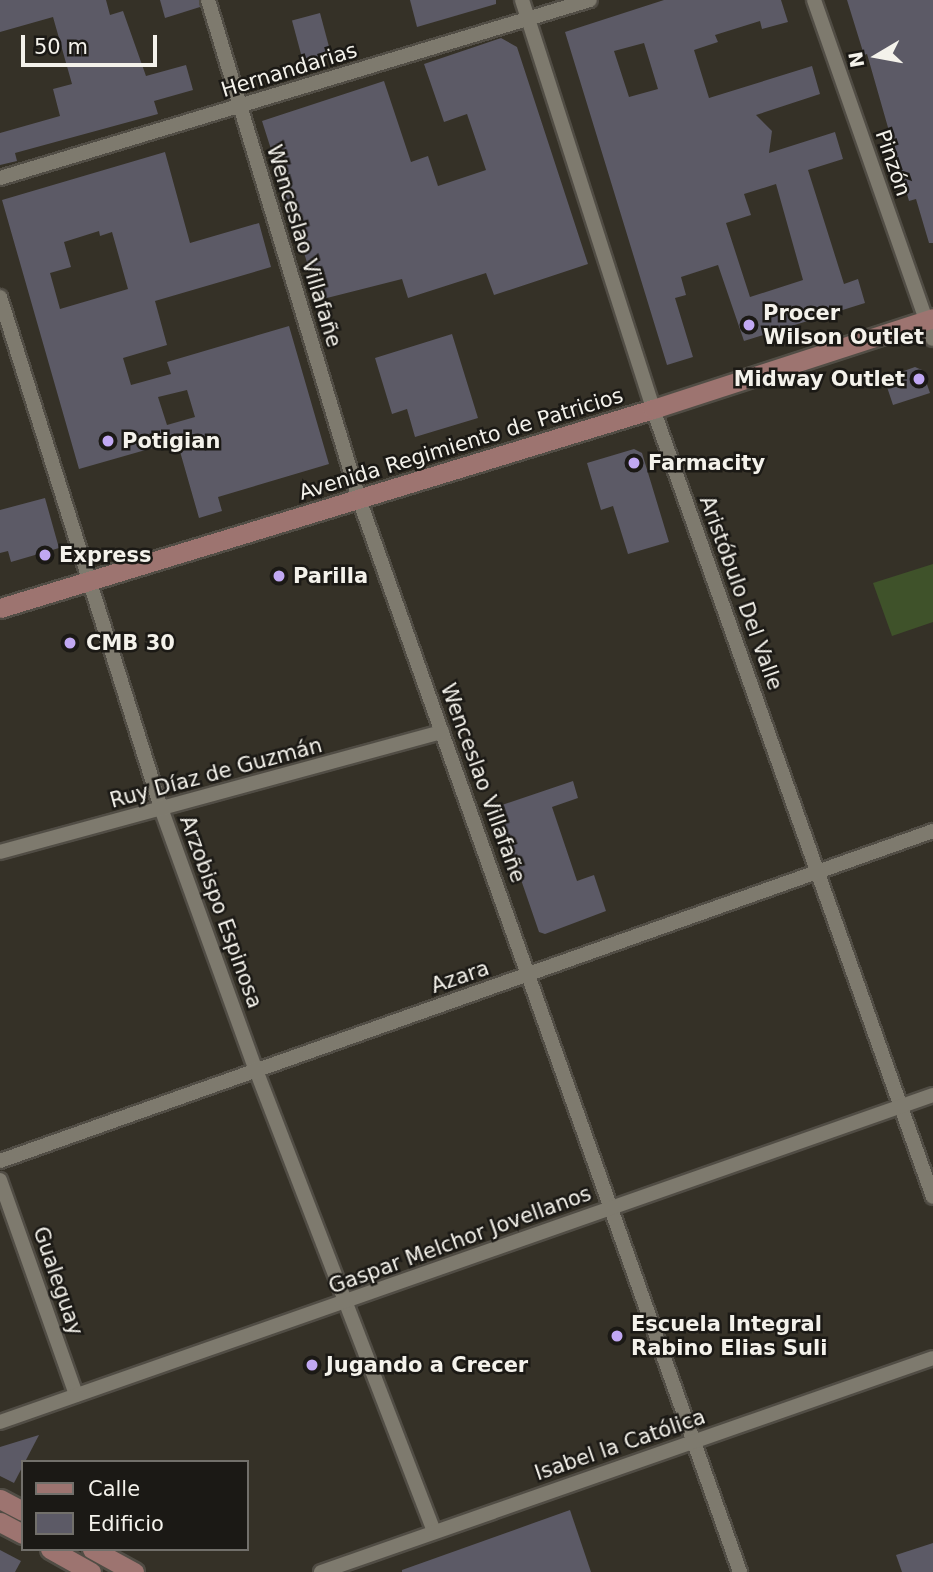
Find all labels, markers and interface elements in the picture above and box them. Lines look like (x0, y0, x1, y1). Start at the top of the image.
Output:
scale bar (24, 21, 161, 65)
north arrow (842, 21, 912, 91)
text: 50 m (34, 35, 88, 59)
street label: Hernandarias (218, 37, 360, 103)
text: N (844, 50, 869, 69)
street label: Pinzón (870, 127, 916, 199)
street label: Wenceslao Villafañe (261, 142, 347, 350)
place label: Procer Wilson Outlet (763, 300, 924, 350)
marker: Procer Wilson Outlet (741, 317, 757, 333)
place label: Midway Outlet (734, 366, 905, 392)
marker: Midway Outlet (911, 371, 927, 387)
street label: Avenida Regimiento de Patricios (296, 383, 626, 505)
place label: Potigian (122, 428, 220, 454)
marker: Potigian (100, 433, 116, 449)
place label: Farmacity (648, 450, 765, 476)
marker: Farmacity (626, 455, 642, 471)
street label: Aristóbulo Del Valle (694, 493, 788, 693)
place label: Express (59, 542, 152, 568)
marker: Express (37, 547, 53, 563)
place label: Parilla (293, 563, 368, 589)
marker: Parilla (271, 568, 287, 584)
place label: CMB 30 (86, 630, 175, 656)
marker: CMB 30 (60, 633, 80, 653)
street label: Wenceslao Villafañe (435, 680, 531, 886)
street label: Ruy Díaz de Guzmán (107, 733, 325, 813)
street label: Arzobispo Espinosa (174, 812, 268, 1012)
street label: Azara (428, 955, 492, 999)
street label: Gaspar Melchor Jovellanos (325, 1181, 595, 1299)
street label: Gualeguay (28, 1223, 88, 1339)
place label: Escuela Integral Rabino Elias Suli (631, 1311, 827, 1361)
marker: Escuela Integral Rabino Elias Suli (609, 1328, 625, 1344)
place label: Jugando a Crecer (326, 1352, 528, 1378)
marker: Jugando a Crecer (304, 1357, 320, 1373)
street label: Isabel la Católica (531, 1404, 709, 1486)
legend (21, 1460, 248, 1551)
text: Calle (88, 1477, 140, 1501)
text: Edificio (88, 1512, 164, 1536)

